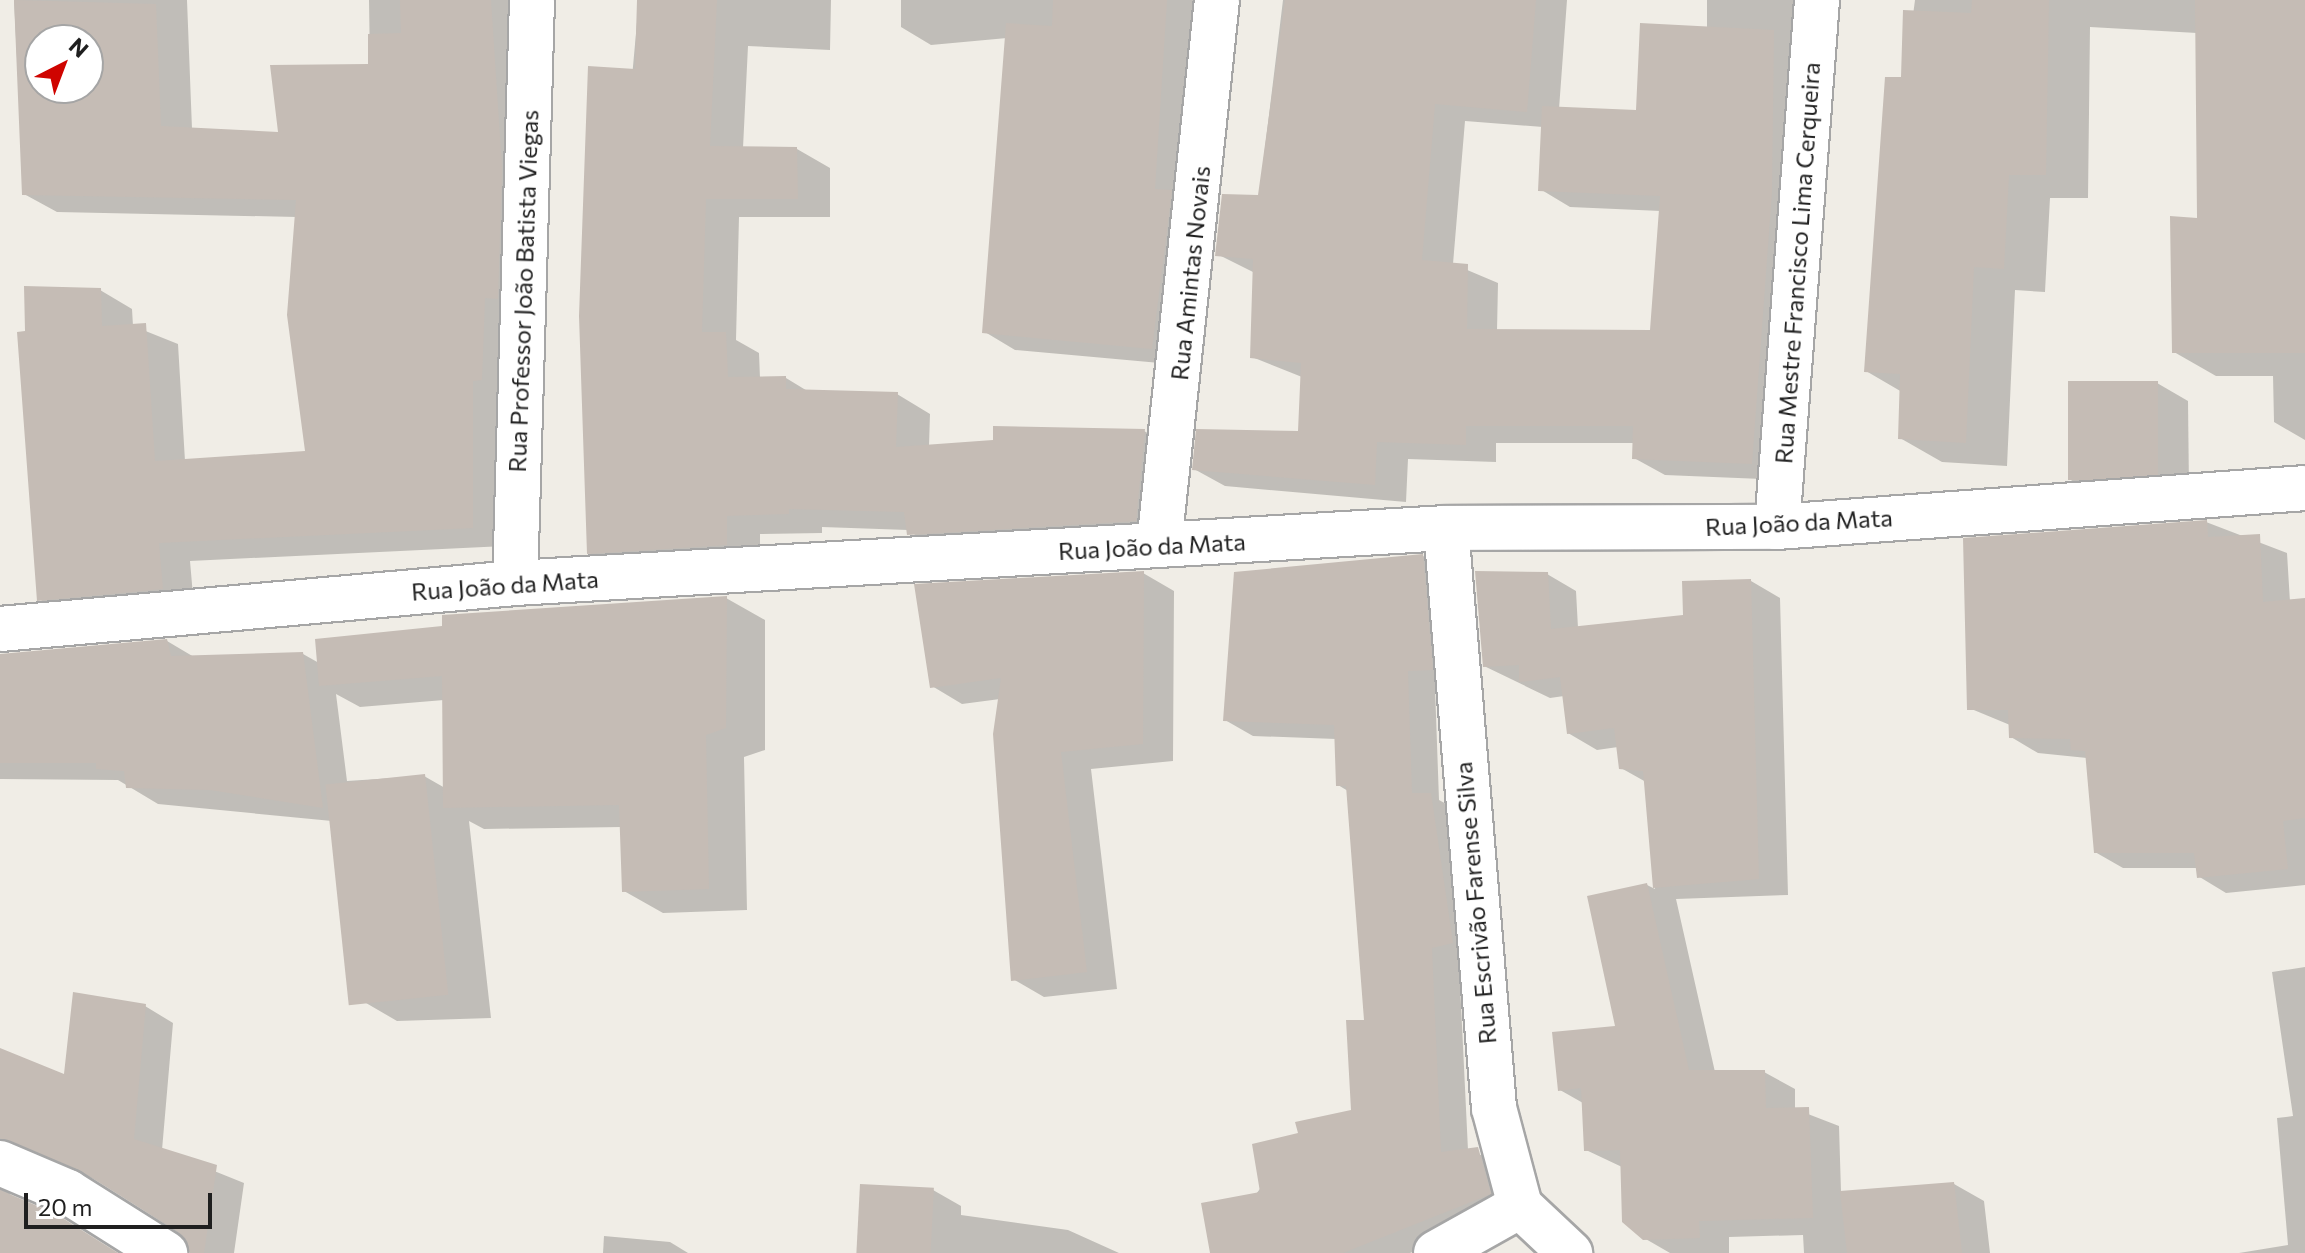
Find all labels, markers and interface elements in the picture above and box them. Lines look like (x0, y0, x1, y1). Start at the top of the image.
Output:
north arrow (24, 24, 104, 104)
text: N (64, 32, 94, 63)
street label: Rua Mestre Francisco Lima Cerqueira (1769, 61, 1825, 465)
street label: Rua Professor João Batista Viegas (502, 109, 544, 473)
street label: Rua Amintas Novais (1164, 164, 1216, 382)
street label: Rua João da Mata (1704, 503, 1894, 541)
street label: Rua João da Mata (1057, 527, 1247, 565)
street label: Rua João da Mata (410, 564, 600, 606)
street label: Rua Escrivão Farense Silva (1448, 761, 1502, 1045)
scale bar (28, 1177, 216, 1227)
text: 20 m (38, 1192, 92, 1221)

